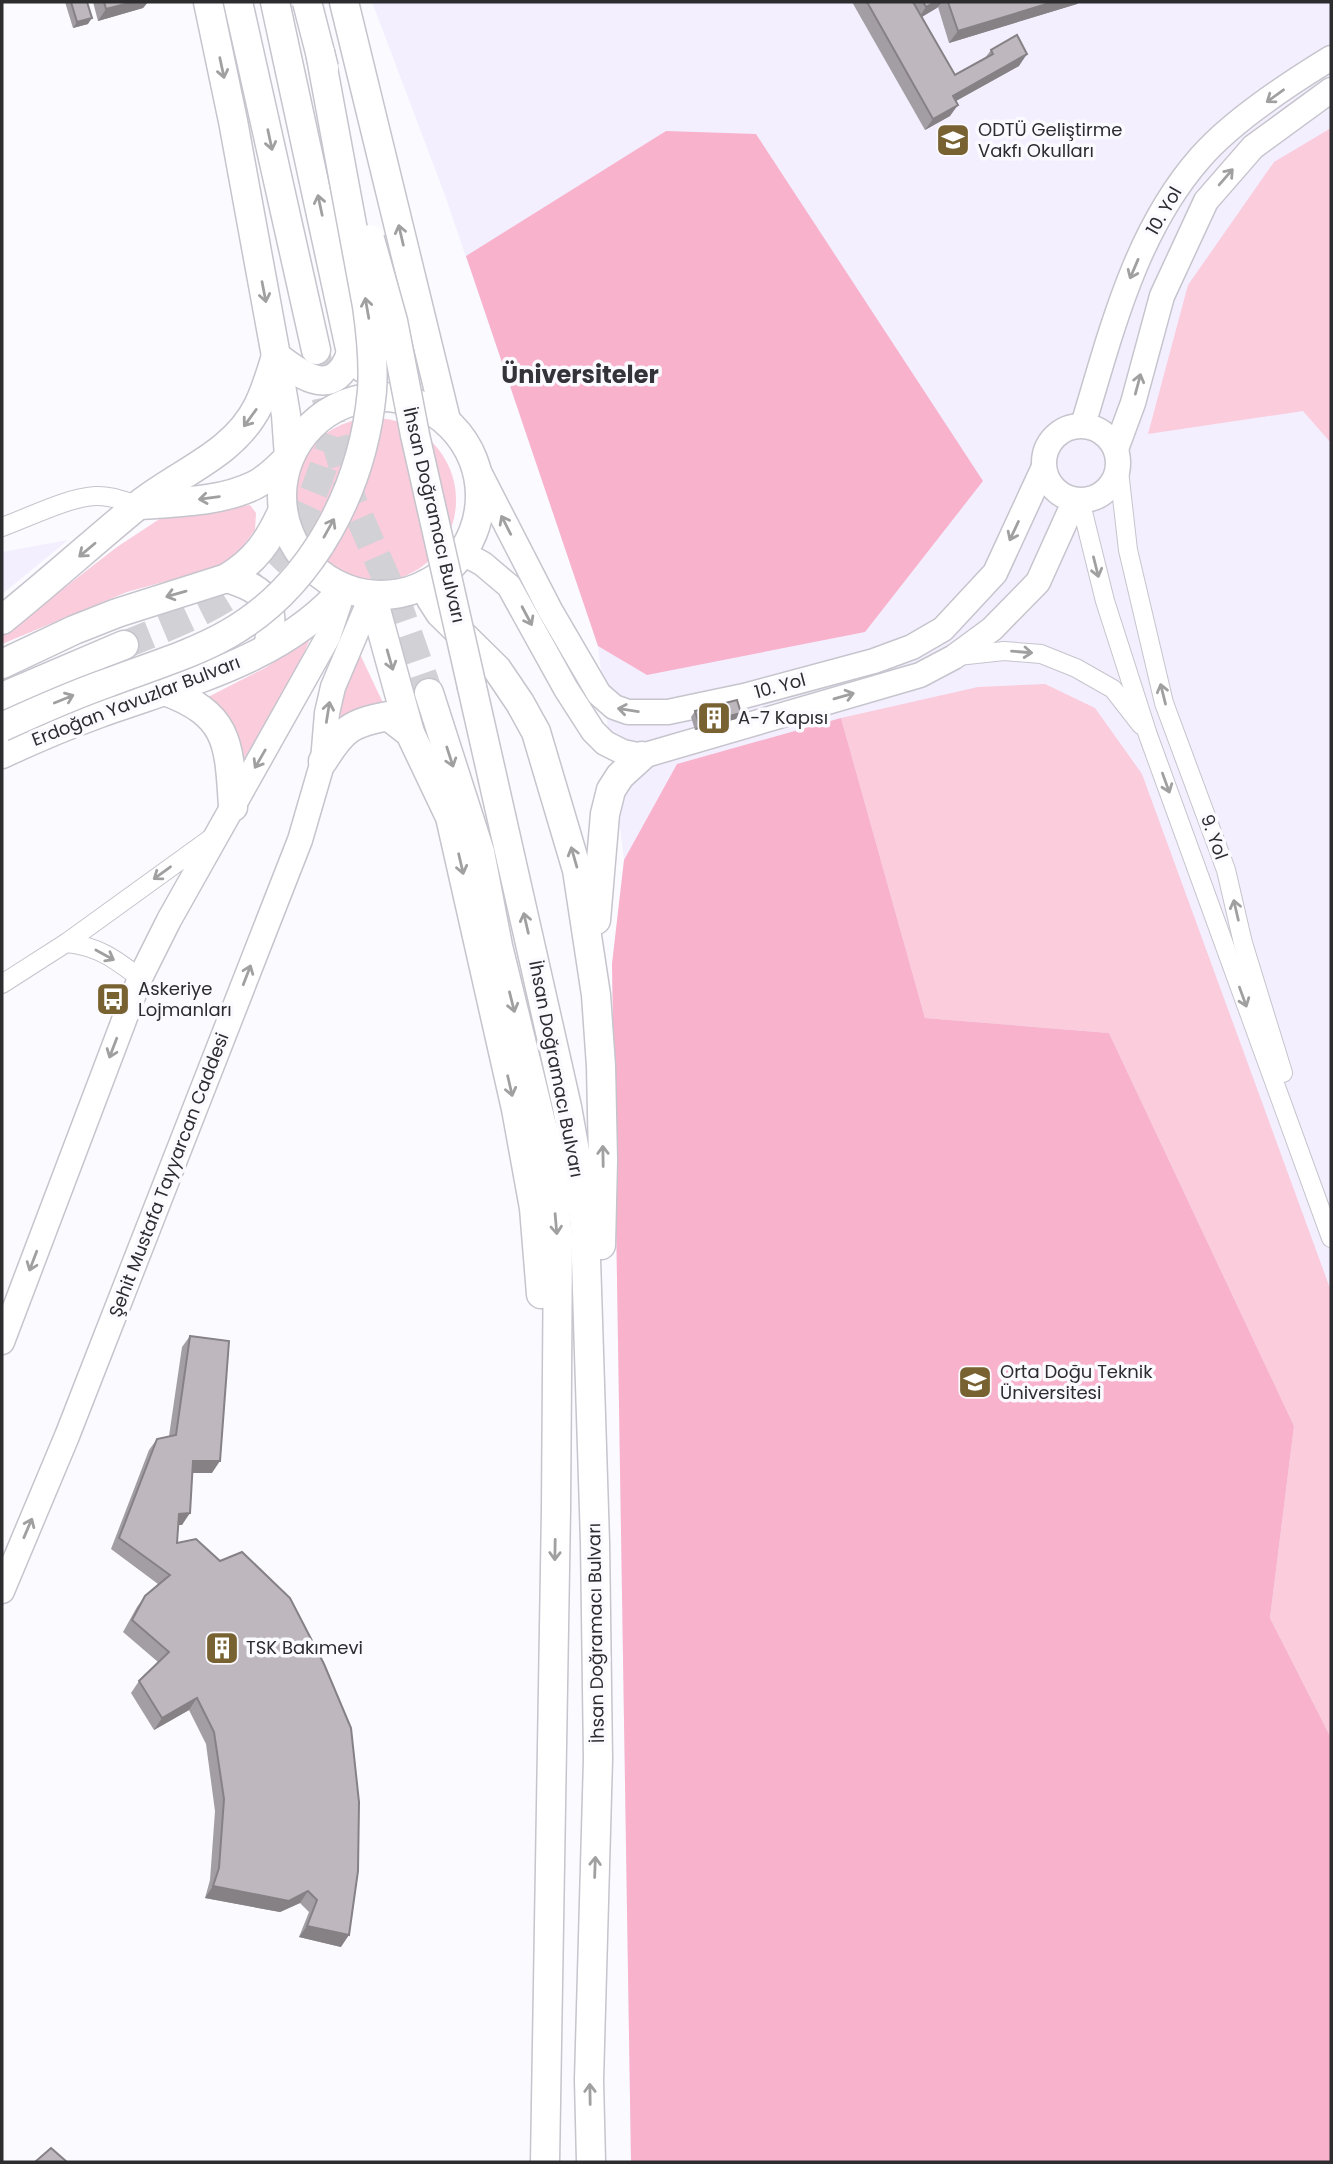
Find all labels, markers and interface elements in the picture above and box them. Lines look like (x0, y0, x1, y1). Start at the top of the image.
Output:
one-way arrow (217, 57, 230, 79)
one-way arrow (1266, 89, 1285, 103)
place label: ODTÜ Geliştirme Vakfı Okulları (978, 117, 1122, 163)
school or university icon: ODTÜ Geliştirme Vakfı Okulları (934, 121, 972, 159)
one-way arrow (264, 128, 277, 151)
one-way arrow (1218, 168, 1234, 186)
street label: 10. Yol (1140, 182, 1187, 240)
one-way arrow (313, 194, 327, 217)
one-way arrow (394, 224, 408, 247)
one-way arrow (1127, 258, 1140, 280)
one-way arrow (258, 280, 271, 303)
one-way arrow (360, 297, 373, 320)
district label: Üniversiteler (501, 358, 659, 391)
one-way arrow (1132, 373, 1145, 396)
street label: İhsan Doğramacı Bulvarı (398, 405, 471, 625)
one-way arrow (243, 408, 257, 427)
one-way arrow (198, 491, 221, 504)
one-way arrow (499, 515, 513, 536)
one-way arrow (323, 518, 337, 538)
one-way arrow (1007, 520, 1020, 541)
one-way arrow (78, 542, 96, 558)
one-way arrow (1090, 555, 1103, 578)
one-way arrow (165, 588, 187, 601)
one-way arrow (520, 606, 534, 626)
one-way arrow (1010, 646, 1033, 659)
street label: Erdoğan Yavuzlar Bulvarı (28, 649, 244, 752)
one-way arrow (384, 649, 397, 671)
street label: 10. Yol (751, 667, 808, 704)
one-way arrow (1156, 684, 1169, 706)
one-way arrow (833, 689, 855, 702)
one-way arrow (53, 692, 75, 705)
building icon: A-7 Kapısı (695, 699, 733, 737)
one-way arrow (322, 701, 335, 724)
one-way arrow (617, 703, 640, 716)
place label: A-7 Kapısı (738, 705, 828, 730)
one-way arrow (445, 746, 458, 768)
one-way arrow (253, 748, 267, 768)
one-way arrow (1161, 772, 1173, 794)
street label: 9. Yol (1195, 811, 1234, 863)
one-way arrow (566, 846, 579, 868)
one-way arrow (454, 852, 468, 875)
one-way arrow (153, 866, 172, 880)
one-way arrow (1228, 899, 1241, 921)
one-way arrow (518, 912, 532, 935)
one-way arrow (95, 948, 115, 962)
street label: İhsan Doğramacı Bulvarı (523, 958, 590, 1179)
one-way arrow (241, 965, 254, 986)
place label: Askeriye Lojmanları (138, 976, 232, 1022)
bus stop icon: Askeriye Lojmanları (94, 980, 132, 1018)
one-way arrow (1238, 986, 1250, 1008)
one-way arrow (506, 990, 519, 1012)
street label: Şehit Mustafa Tayyarcan Caddesi (103, 1029, 234, 1321)
one-way arrow (105, 1037, 118, 1059)
one-way arrow (504, 1074, 518, 1097)
one-way arrow (596, 1144, 610, 1167)
one-way arrow (550, 1212, 563, 1235)
one-way arrow (25, 1250, 38, 1272)
place label: Orta Doğu Teknik Üniversitesi (1000, 1359, 1153, 1405)
school or university icon: Orta Doğu Teknik Üniversitesi (956, 1363, 994, 1401)
one-way arrow (22, 1518, 35, 1540)
street label: İhsan Doğramacı Bulvarı (581, 1523, 610, 1743)
one-way arrow (549, 1538, 562, 1561)
building icon: TSK Bakımevi (203, 1629, 241, 1667)
place label: TSK Bakımevi (246, 1635, 363, 1660)
one-way arrow (588, 1855, 602, 1878)
one-way arrow (583, 2083, 596, 2106)

